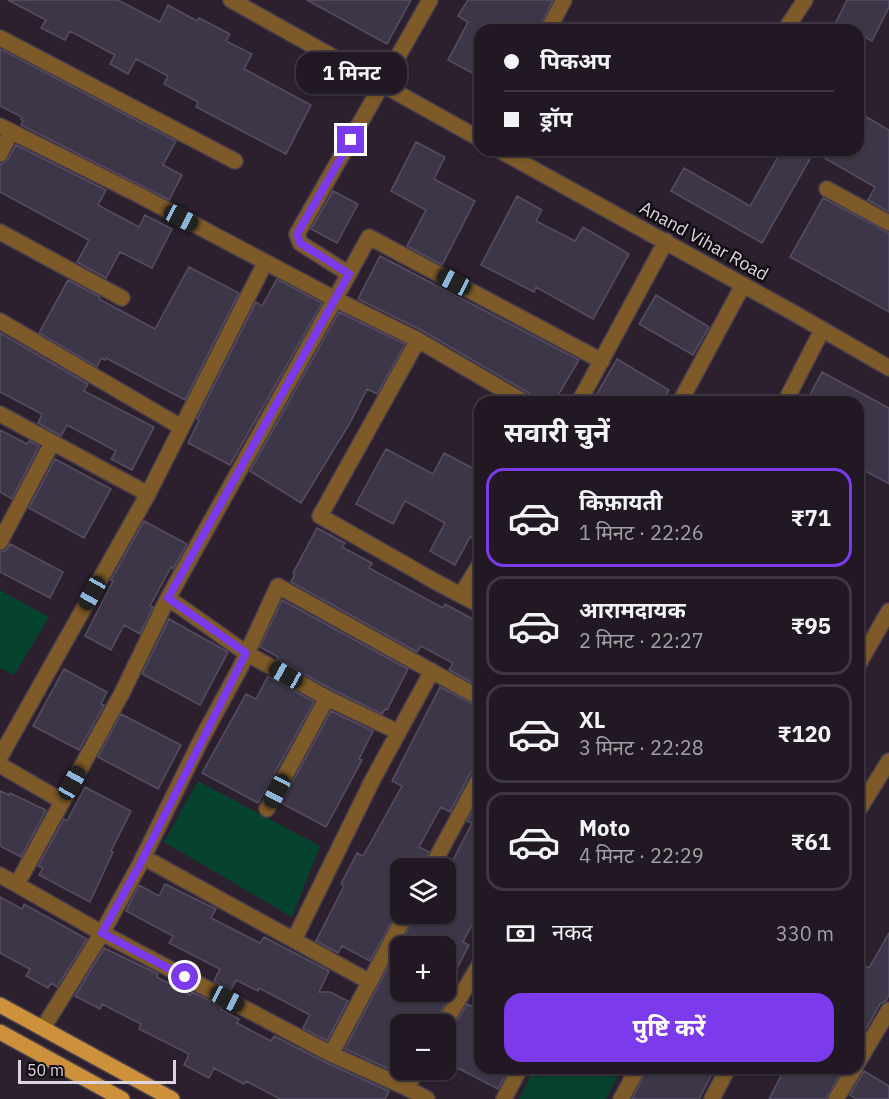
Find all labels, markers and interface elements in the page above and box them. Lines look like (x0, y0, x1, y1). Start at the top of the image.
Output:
text: पिकअप (540, 46, 611, 75)
callout: 1 मिनट (296, 53, 406, 95)
text: 1 मिनट (322, 59, 381, 86)
text: ड्रॉप (540, 104, 573, 133)
route end (337, 126, 364, 153)
street label: Anand Vihar Road (636, 196, 773, 285)
car (161, 202, 201, 234)
car (434, 266, 474, 298)
text: सवारी चुनें (504, 414, 610, 449)
text: किफ़ायती (579, 487, 663, 516)
icon: car (507, 491, 561, 545)
text: ₹71 (791, 503, 831, 532)
text: 1 मिनट · 22:26 (579, 519, 704, 546)
car (75, 573, 109, 613)
text: आरामदायक (579, 595, 686, 624)
icon: car (507, 599, 561, 653)
text: ₹95 (791, 611, 831, 640)
text: 2 मिनट · 22:27 (579, 627, 704, 654)
car (266, 658, 306, 692)
text: XL (579, 705, 605, 734)
icon: car (507, 707, 561, 761)
text: ₹120 (778, 719, 831, 748)
text: 3 मिनट · 22:28 (579, 734, 704, 761)
car (55, 763, 89, 803)
car (261, 771, 293, 811)
text: Moto (579, 813, 630, 842)
icon: car (507, 815, 561, 869)
text: ₹61 (791, 827, 831, 856)
text: 4 मिनट · 22:29 (579, 842, 704, 869)
map controls (390, 858, 456, 1080)
button: layers (390, 858, 456, 924)
icon: cash (504, 917, 537, 950)
text: नकद (552, 917, 593, 946)
text: 330 m (776, 920, 834, 947)
button: + (390, 936, 456, 1002)
route start (171, 963, 198, 990)
car (207, 983, 247, 1015)
button: पुष्टि करें (504, 993, 834, 1062)
button: − (390, 1014, 456, 1080)
scale bar (18, 1057, 176, 1084)
text: 50 m (27, 1060, 64, 1080)

